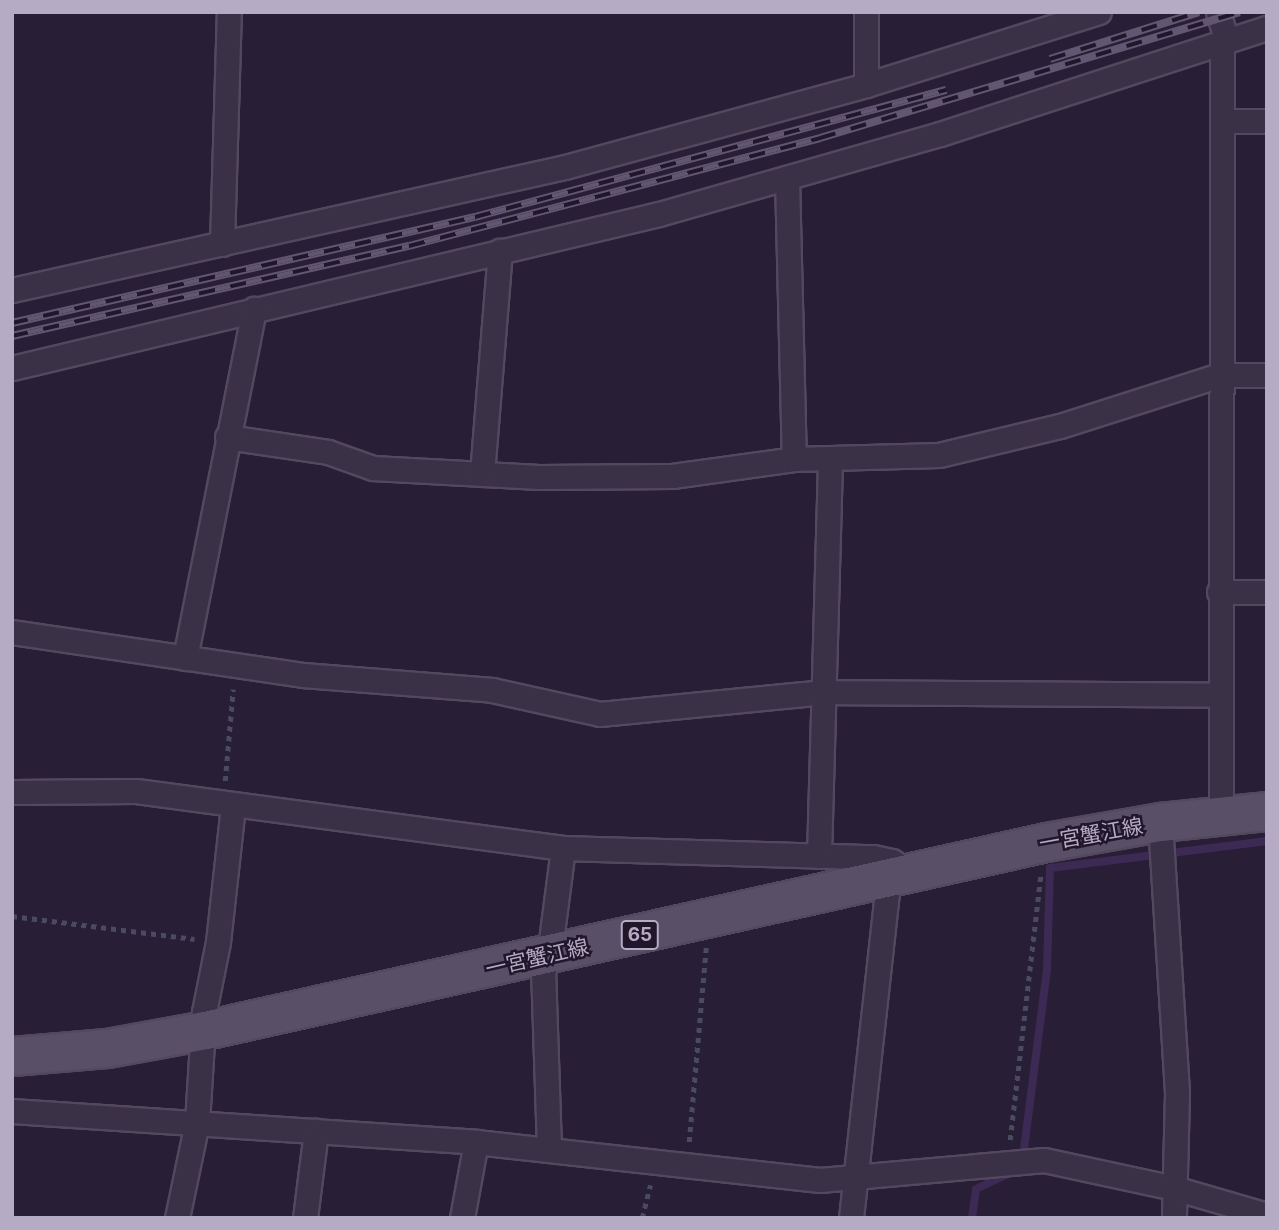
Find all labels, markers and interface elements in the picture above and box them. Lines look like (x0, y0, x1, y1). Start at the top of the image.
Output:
street label: 一宮蟹江線 (1037, 813, 1145, 857)
road number: 65 (621, 920, 659, 951)
street label: 一宮蟹江線 (483, 934, 591, 982)

